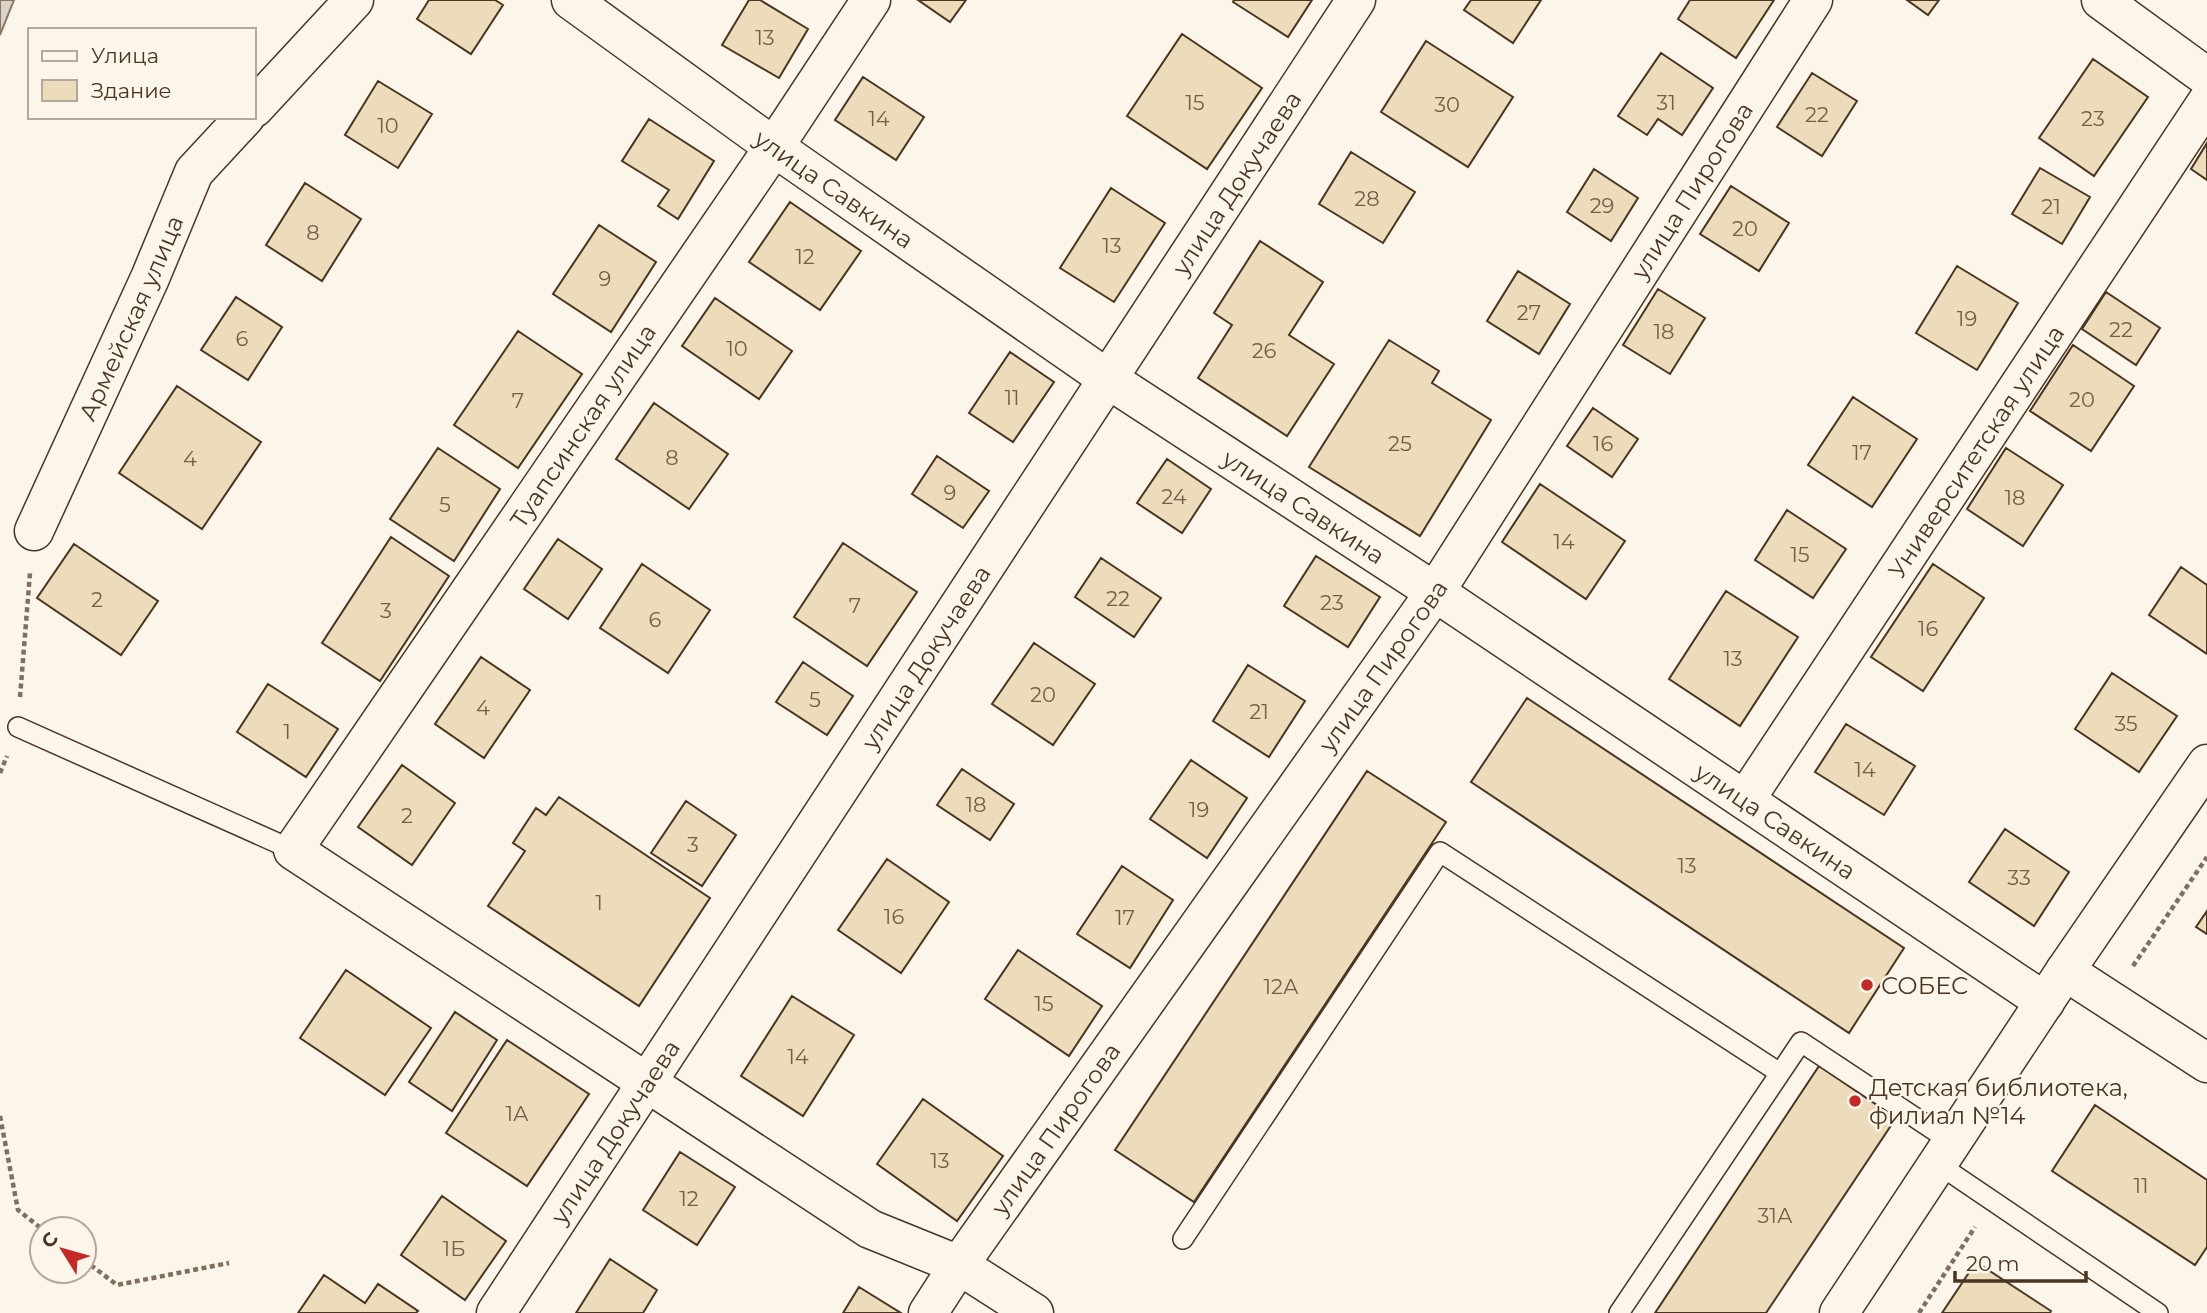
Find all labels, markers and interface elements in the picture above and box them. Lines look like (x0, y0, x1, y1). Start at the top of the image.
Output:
house number: 13 (755, 25, 775, 50)
legend (28, 28, 256, 119)
text: Улица (91, 43, 159, 68)
text: Здание (91, 78, 172, 103)
street label: улица Докучаева (1165, 85, 1307, 281)
house number: 15 (1185, 90, 1205, 115)
house number: 31 (1656, 90, 1676, 115)
house number: 30 (1434, 92, 1460, 117)
street label: улица Пирогова (1624, 97, 1759, 285)
house number: 22 (1805, 102, 1829, 127)
house number: 14 (868, 106, 890, 131)
house number: 23 (2081, 106, 2105, 131)
house number: 10 (377, 113, 399, 138)
street label: улица Савкина (748, 123, 920, 254)
house number: 28 (1354, 186, 1380, 211)
house number: 29 (1590, 193, 1614, 218)
house number: 21 (2041, 194, 2061, 219)
street label: Армейская улица (72, 211, 189, 425)
house number: 20 (1732, 216, 1758, 241)
house number: 8 (306, 220, 320, 245)
house number: 13 (1102, 233, 1122, 258)
house number: 12 (795, 244, 815, 269)
house number: 9 (599, 266, 611, 291)
house number: 27 (1517, 300, 1541, 325)
house number: 19 (1957, 306, 1977, 331)
house number: 22 (2109, 317, 2133, 342)
street label: Туапсинская улица (504, 319, 662, 533)
house number: 18 (1654, 319, 1674, 344)
street label: Университетская улица (1882, 320, 2070, 583)
house number: 6 (236, 326, 249, 351)
house number: 10 (726, 336, 748, 361)
house number: 26 (1252, 338, 1277, 363)
house number: 11 (1004, 385, 1020, 410)
house number: 20 (2069, 387, 2095, 412)
house number: 7 (512, 388, 524, 413)
house number: 25 (1388, 431, 1412, 456)
house number: 16 (1593, 431, 1613, 456)
house number: 17 (1852, 440, 1872, 465)
street label: улица Савкина (1217, 443, 1390, 570)
house number: 8 (665, 445, 679, 470)
house number: 4 (183, 446, 197, 471)
house number: 9 (944, 480, 956, 505)
house number: 24 (1161, 484, 1187, 509)
house number: 18 (2005, 485, 2025, 510)
house number: 5 (439, 492, 451, 517)
house number: 14 (1553, 529, 1575, 554)
house number: 15 (1790, 542, 1810, 567)
street label: улица Докучаева (854, 560, 996, 755)
street label: улица Пирогова (1311, 574, 1453, 758)
house number: 22 (1106, 586, 1130, 611)
house number: 2 (91, 587, 103, 612)
house number: 23 (1320, 590, 1344, 615)
house number: 7 (849, 593, 861, 618)
house number: 3 (380, 598, 392, 623)
house number: 6 (649, 607, 662, 632)
house number: 16 (1918, 616, 1938, 641)
house number: 13 (1723, 646, 1743, 671)
house number: 20 (1030, 682, 1056, 707)
house number: 5 (809, 687, 821, 712)
house number: 4 (476, 695, 490, 720)
house number: 21 (1249, 699, 1269, 724)
house number: 35 (2114, 711, 2138, 736)
house number: 1 (283, 719, 291, 744)
street label: улица Савкина (1689, 756, 1862, 885)
house number: 14 (1854, 757, 1876, 782)
house number: 18 (966, 792, 986, 817)
house number: 19 (1189, 797, 1209, 822)
house number: 2 (401, 803, 413, 828)
house number: 3 (687, 832, 699, 857)
house number: 13 (1677, 853, 1697, 878)
house number: 33 (2007, 865, 2031, 890)
house number: 1 (595, 890, 603, 915)
house number: 16 (884, 904, 904, 929)
house number: 17 (1115, 905, 1135, 930)
place label: СОБЕС (1881, 971, 1968, 1000)
house number: 12А (1263, 974, 1299, 999)
marker: СОБЕС (1859, 977, 1875, 993)
house number: 15 (1034, 991, 1054, 1016)
street label: улица Докучаева (544, 1034, 686, 1230)
street label: улица Пирогова (984, 1037, 1126, 1221)
house number: 14 (787, 1044, 809, 1069)
place label: Детская библиотека, филиал №14 (1869, 1073, 2128, 1130)
marker: Детская библиотека, филиал №14 (1847, 1093, 1863, 1109)
house number: 1А (505, 1101, 529, 1126)
house number: 13 (930, 1148, 950, 1173)
house number: 11 (2133, 1173, 2149, 1198)
house number: 12 (679, 1186, 699, 1211)
house number: 31А (1757, 1203, 1793, 1228)
north arrow (28, 1215, 98, 1285)
text: С (36, 1227, 63, 1253)
house number: 1Б (443, 1236, 465, 1261)
scale bar (1955, 1240, 2086, 1284)
text: 20 m (1966, 1251, 2020, 1276)

